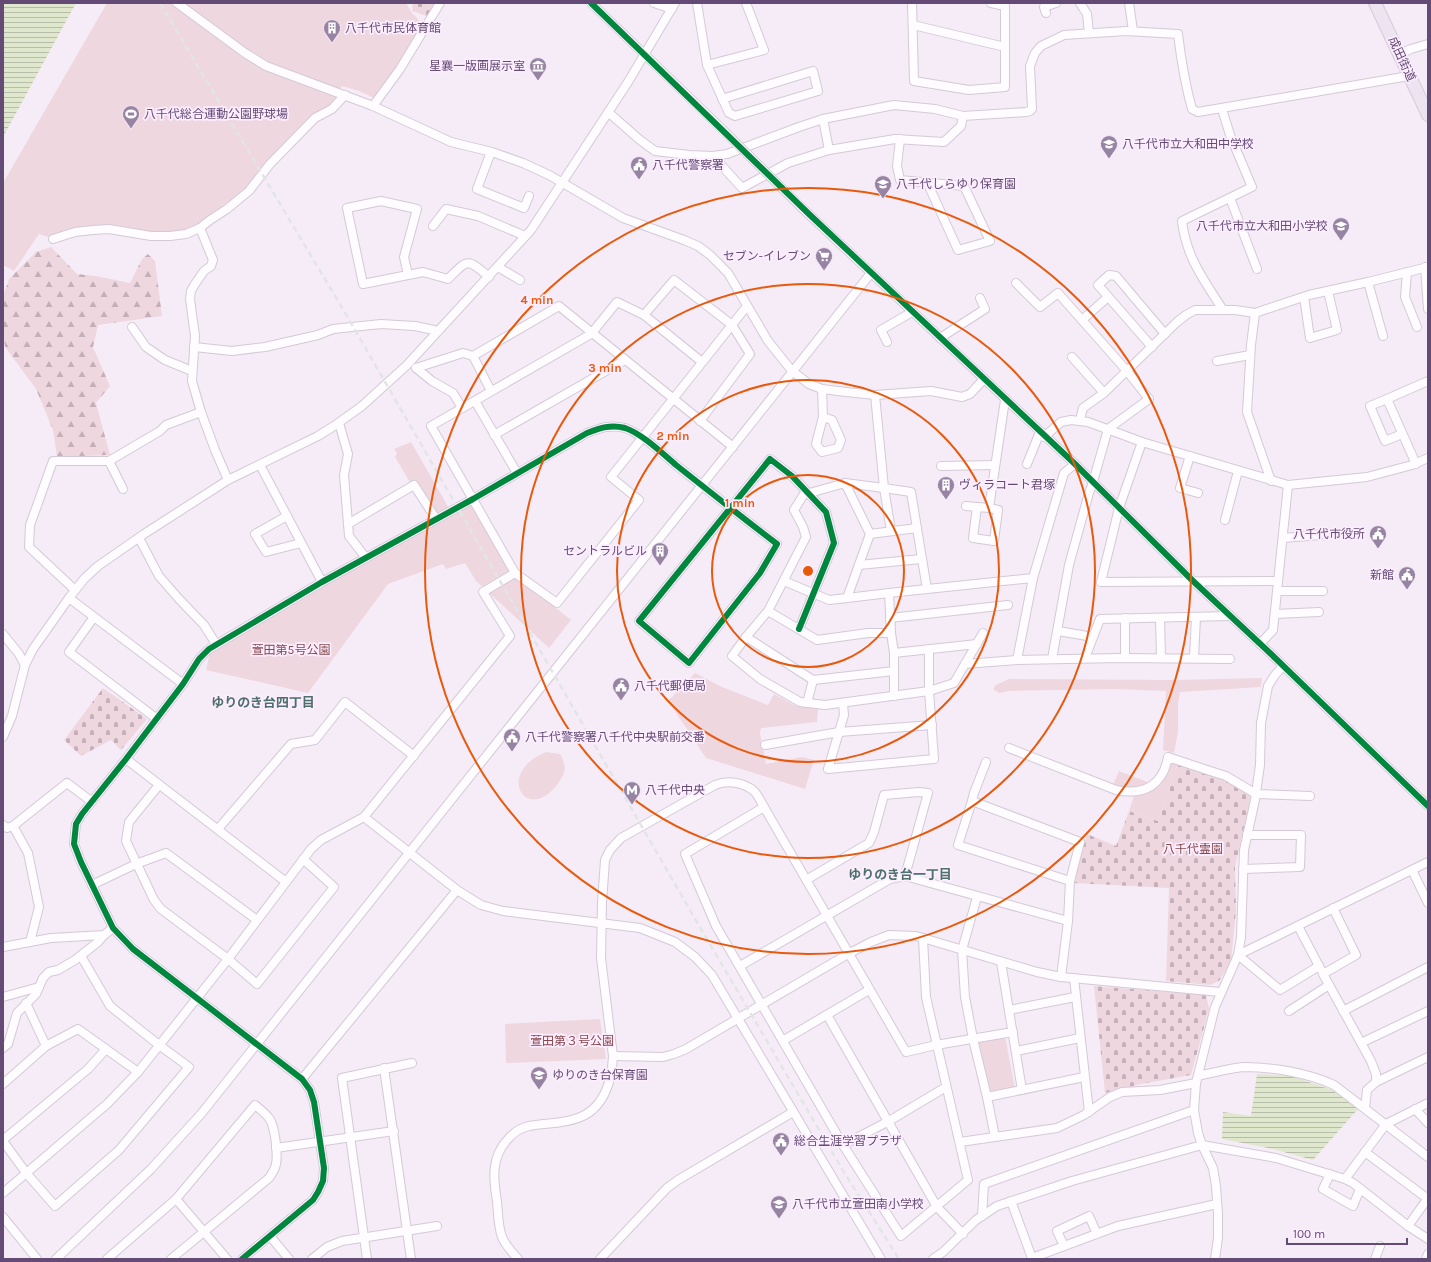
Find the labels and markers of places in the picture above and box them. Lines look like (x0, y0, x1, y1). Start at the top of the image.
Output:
building icon: 八千代市民体育館 (322, 18, 342, 43)
place label: 八千代市民体育館 (345, 21, 441, 35)
museum icon: 星襄一版画展示室 (528, 56, 548, 81)
place label: 星襄一版画展示室 (429, 59, 525, 73)
sports icon: 八千代総合運動公園野球場 (121, 104, 141, 129)
place label: 八千代総合運動公園野球場 (144, 107, 288, 121)
school or university icon: 八千代市立大和田中学校 (1099, 134, 1119, 159)
place label: 八千代市立大和田中学校 (1122, 137, 1254, 151)
public building icon: 八千代警察署 (629, 155, 649, 180)
place label: 八千代警察署 (652, 158, 724, 172)
school or university icon: 八千代しらゆり保育園 (873, 174, 893, 199)
place label: 八千代しらゆり保育園 (896, 177, 1016, 191)
school or university icon: 八千代市立大和田小学校 (1331, 216, 1351, 241)
place label: 八千代市立大和田小学校 (1196, 219, 1328, 233)
supermarket icon: セブン-イレブン (814, 246, 834, 271)
place label: セブン-イレブン (723, 249, 811, 263)
building icon: ヴィラコート君塚 (936, 475, 956, 500)
place label: ヴィラコート君塚 (959, 478, 1055, 492)
public building icon: 八千代市役所 (1368, 524, 1388, 549)
place label: 八千代市役所 (1293, 527, 1365, 541)
building icon: セントラルビル (650, 541, 670, 566)
place label: セントラルビル (563, 544, 647, 558)
centre of rings (801, 564, 815, 578)
public building icon: 新館 (1397, 565, 1417, 590)
place label: 新館 (1370, 568, 1394, 582)
public building icon: 八千代郵便局 (611, 676, 631, 701)
place label: 八千代郵便局 (634, 679, 706, 693)
public building icon: 八千代警察署八千代中央駅前交番 (502, 727, 522, 752)
place label: 八千代警察署八千代中央駅前交番 (525, 730, 705, 744)
metro station icon: 八千代中央 (622, 780, 642, 805)
place label: 八千代中央 (645, 783, 705, 797)
school or university icon: ゆりのき台保育園 (529, 1065, 549, 1090)
place label: ゆりのき台保育園 (552, 1068, 648, 1082)
public building icon: 総合生涯学習プラザ (771, 1131, 791, 1156)
place label: 総合生涯学習プラザ (794, 1134, 902, 1148)
school or university icon: 八千代市立萱田南小学校 (769, 1194, 789, 1219)
place label: 八千代市立萱田南小学校 (792, 1197, 924, 1211)

